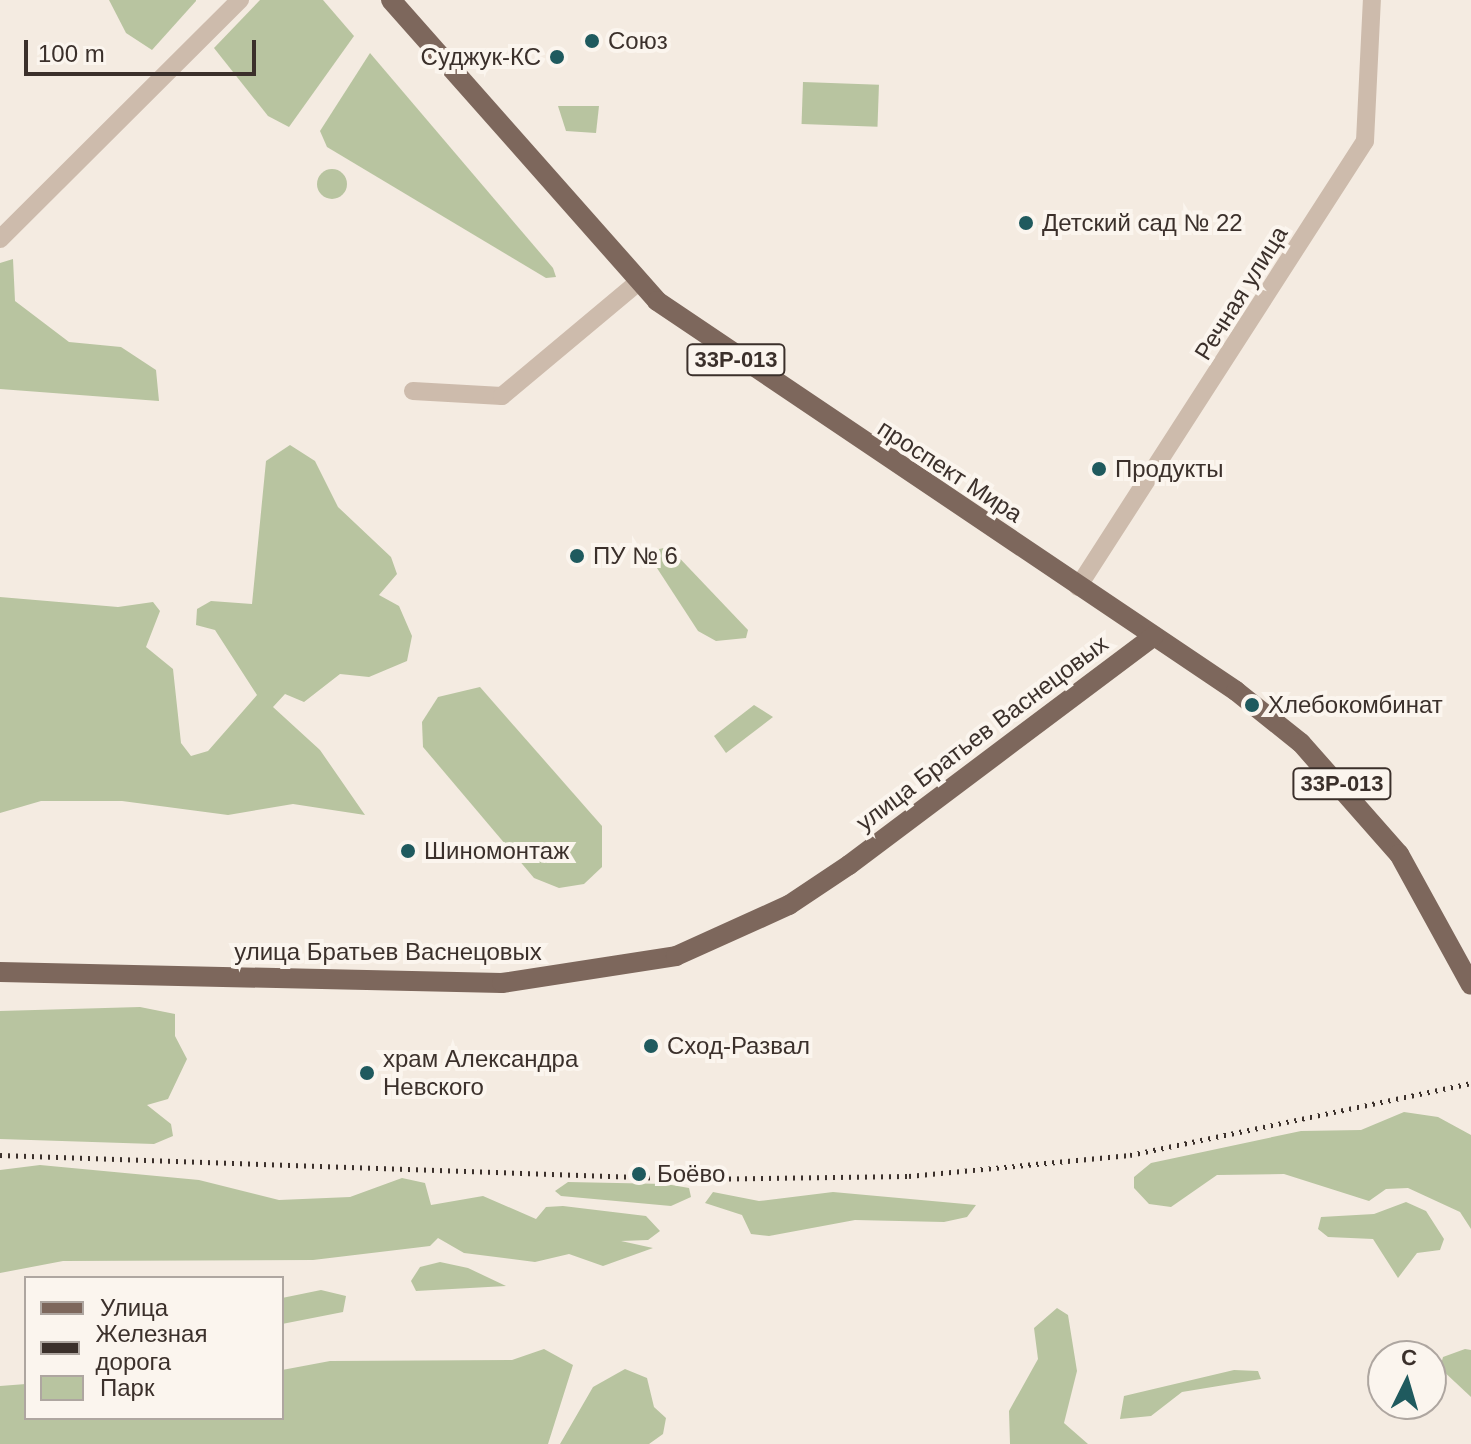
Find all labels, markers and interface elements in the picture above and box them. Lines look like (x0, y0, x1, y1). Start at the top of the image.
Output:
scale bar (28, 24, 260, 74)
place label: Союз (608, 27, 668, 55)
marker: Союз (583, 32, 601, 50)
text: 100 m (38, 40, 105, 67)
place label: Суджук-КС (421, 43, 541, 71)
marker: Суджук-КС (548, 48, 566, 66)
place label: Детский сад № 22 (1042, 209, 1243, 237)
marker: Детский сад № 22 (1017, 214, 1035, 232)
street label: Речная улица (1188, 221, 1294, 365)
road number: 33Р-013 (686, 342, 786, 378)
street label: проспект Мира (872, 414, 1028, 528)
place label: Продукты (1115, 455, 1223, 483)
marker: Продукты (1090, 460, 1108, 478)
place label: ПУ № 6 (593, 542, 678, 570)
marker: ПУ № 6 (568, 547, 586, 565)
street label: улица Братьев Васнецовых (851, 629, 1113, 837)
place label: Хлебокомбинат (1268, 691, 1443, 719)
marker: Хлебокомбинат (1243, 696, 1261, 714)
road number: 33Р-013 (1292, 766, 1392, 802)
place label: Шиномонтаж (424, 837, 569, 865)
marker: Шиномонтаж (399, 842, 417, 860)
street label: улица Братьев Васнецовых (234, 938, 542, 966)
place label: Сход-Развал (667, 1032, 810, 1060)
marker: Сход-Развал (642, 1037, 660, 1055)
place label: храм Александра Невского (383, 1045, 578, 1101)
marker: храм Александра Невского (358, 1064, 376, 1082)
place label: Боёво (657, 1160, 725, 1188)
marker: Боёво (628, 1163, 650, 1185)
legend (24, 1276, 284, 1420)
text: Улица (100, 1294, 168, 1321)
text: Железная дорога (96, 1320, 207, 1375)
north arrow (1367, 1340, 1447, 1420)
text: С (1400, 1344, 1418, 1371)
text: Парк (100, 1374, 154, 1401)

